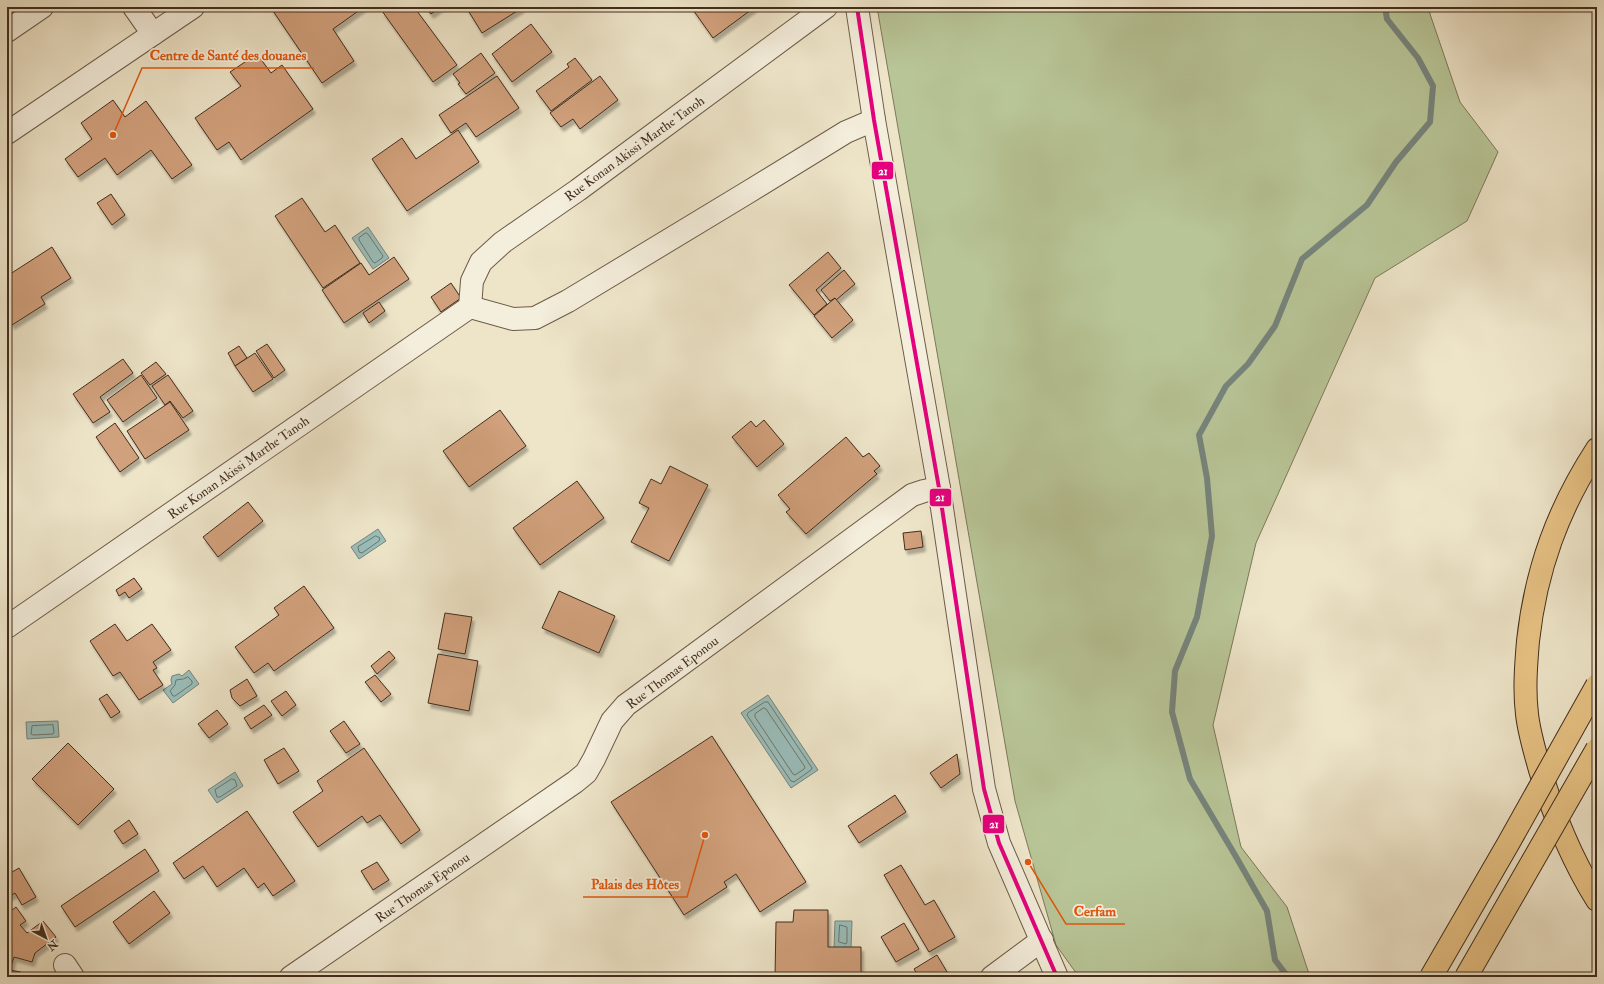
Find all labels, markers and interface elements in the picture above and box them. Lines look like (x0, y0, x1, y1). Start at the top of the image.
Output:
callout: Centre de Santé des douanes (142, 42, 314, 68)
text: Centre de Santé des douanes (150, 47, 306, 64)
street label: Rue Konan Akissi Marthe Tanoh (562, 93, 708, 205)
line badge: 21 (871, 161, 894, 180)
text: 21 (878, 165, 888, 178)
street label: Rue Konan Akissi Marthe Tanoh (165, 413, 312, 523)
line badge: 21 (929, 488, 952, 507)
text: 21 (935, 491, 945, 504)
street label: Rue Thomas Eponou (623, 633, 723, 713)
line badge: 21 (982, 814, 1005, 834)
text: 21 (989, 818, 999, 831)
street label: Rue Thomas Eponou (372, 849, 474, 927)
callout: Palais des Hôtes (583, 871, 687, 897)
text: Palais des Hôtes (591, 876, 679, 893)
callout: Cerfam (1066, 898, 1125, 924)
text: Cerfam (1074, 903, 1116, 920)
north arrow (26, 918, 66, 958)
text: N (43, 936, 61, 954)

